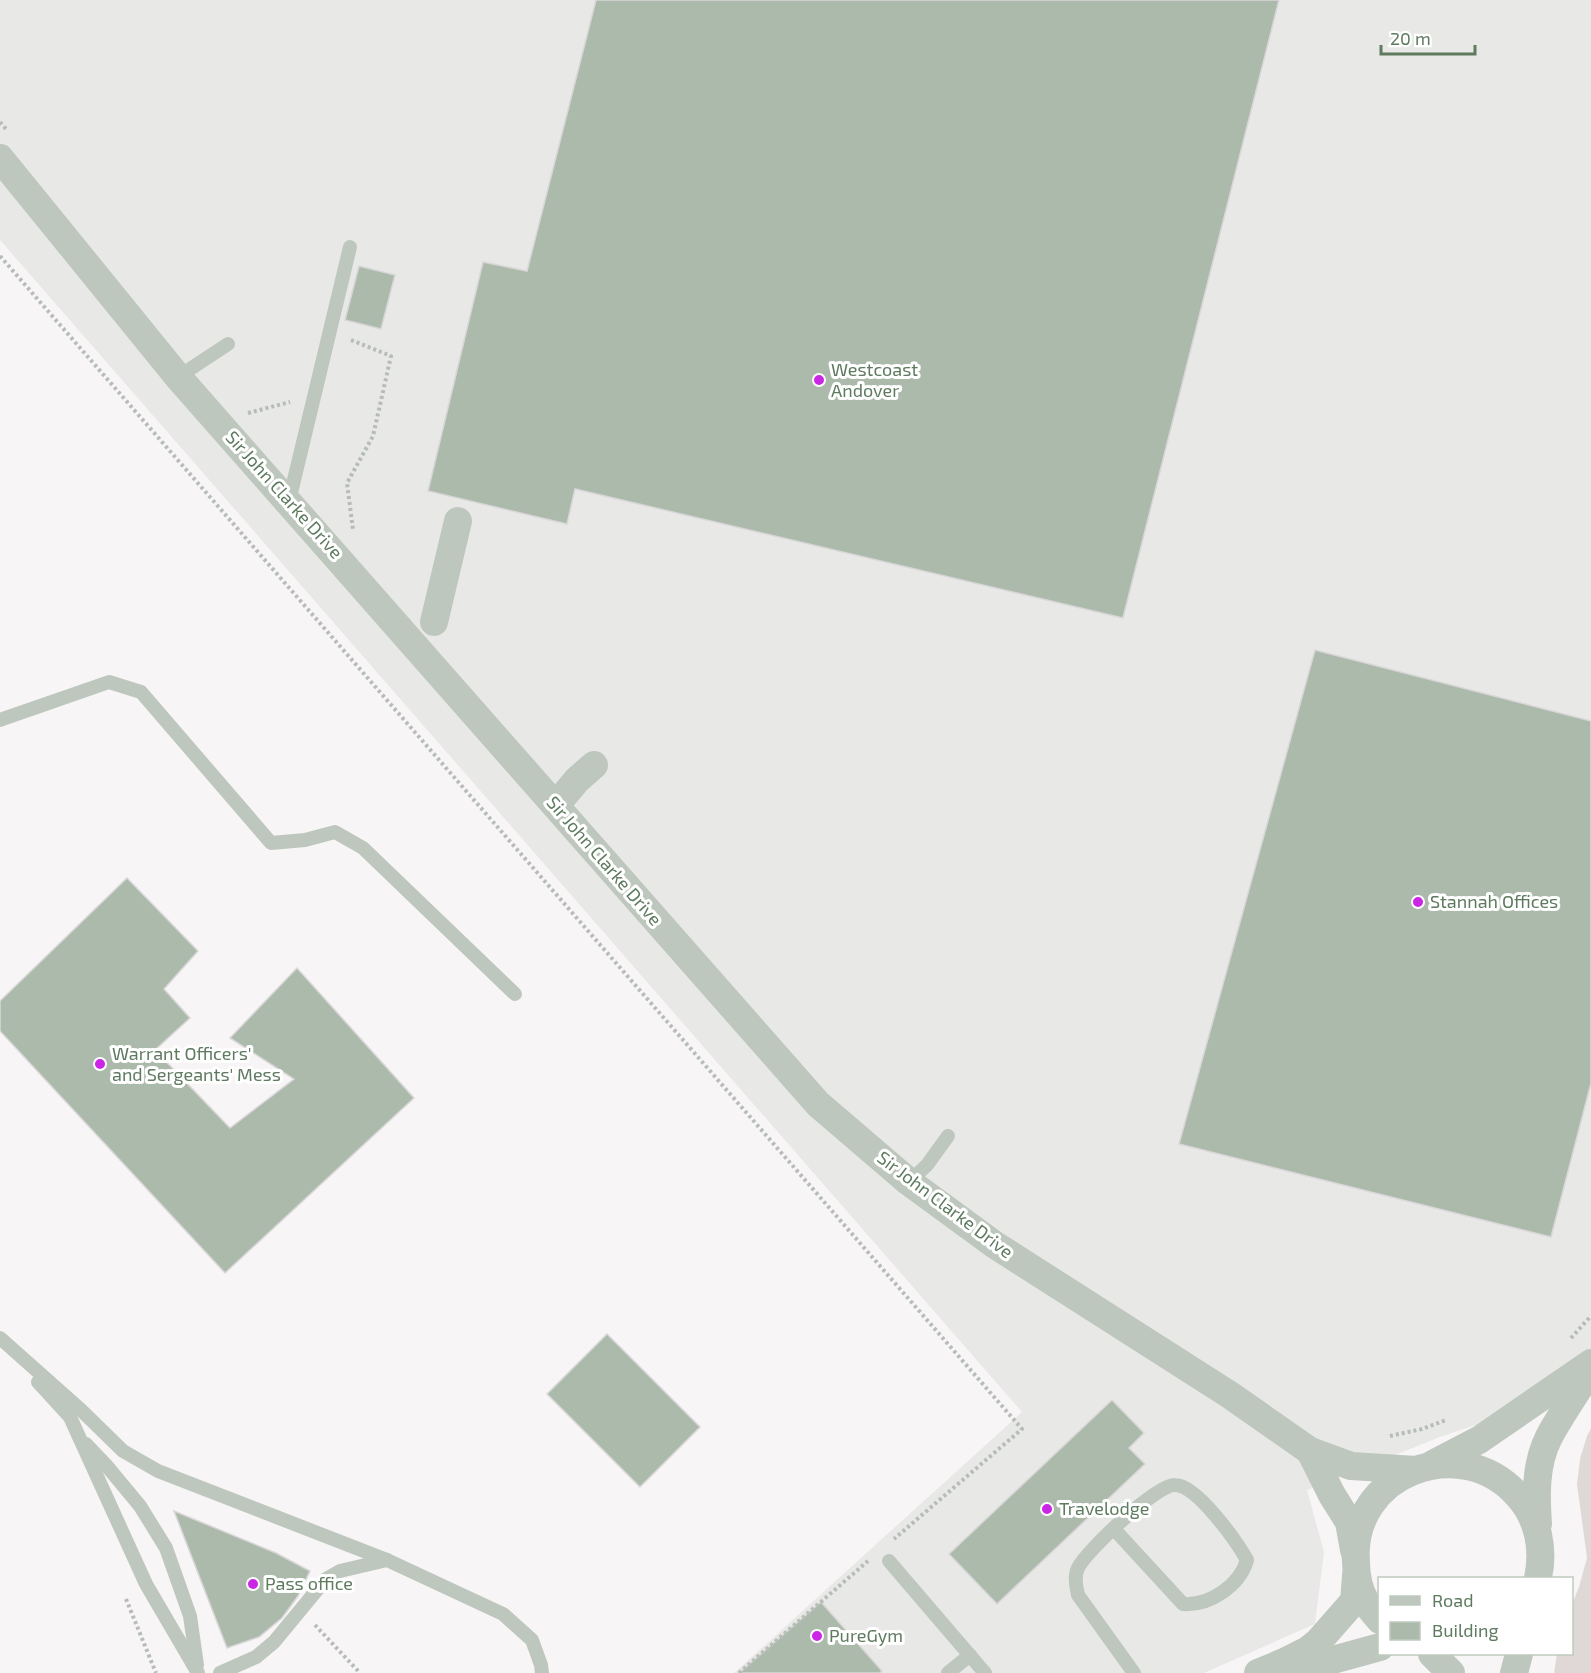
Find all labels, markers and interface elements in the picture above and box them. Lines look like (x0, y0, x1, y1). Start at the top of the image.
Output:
scale bar (1381, 18, 1476, 56)
text: 20 m (1390, 27, 1431, 49)
place label: Westcoast Andover (831, 358, 918, 401)
marker: Westcoast Andover (812, 373, 826, 387)
street label: Sir John Clarke Drive (222, 426, 348, 563)
street label: Sir John Clarke Drive (543, 791, 667, 930)
place label: Stannah Offices (1430, 890, 1558, 912)
marker: Stannah Offices (1411, 895, 1425, 909)
place label: Warrant Officers' and Sergeants' Mess (112, 1042, 281, 1085)
marker: Warrant Officers' and Sergeants' Mess (93, 1057, 107, 1071)
street label: Sir John Clarke Drive (873, 1146, 1018, 1262)
place label: Travelodge (1059, 1497, 1150, 1519)
marker: Travelodge (1040, 1502, 1054, 1516)
place label: Pass office (265, 1572, 353, 1594)
marker: Pass office (246, 1577, 260, 1591)
legend (1378, 1577, 1573, 1655)
text: Road (1432, 1589, 1473, 1611)
text: Building (1432, 1619, 1499, 1641)
place label: PureGym (829, 1624, 903, 1646)
marker: PureGym (810, 1629, 824, 1643)

